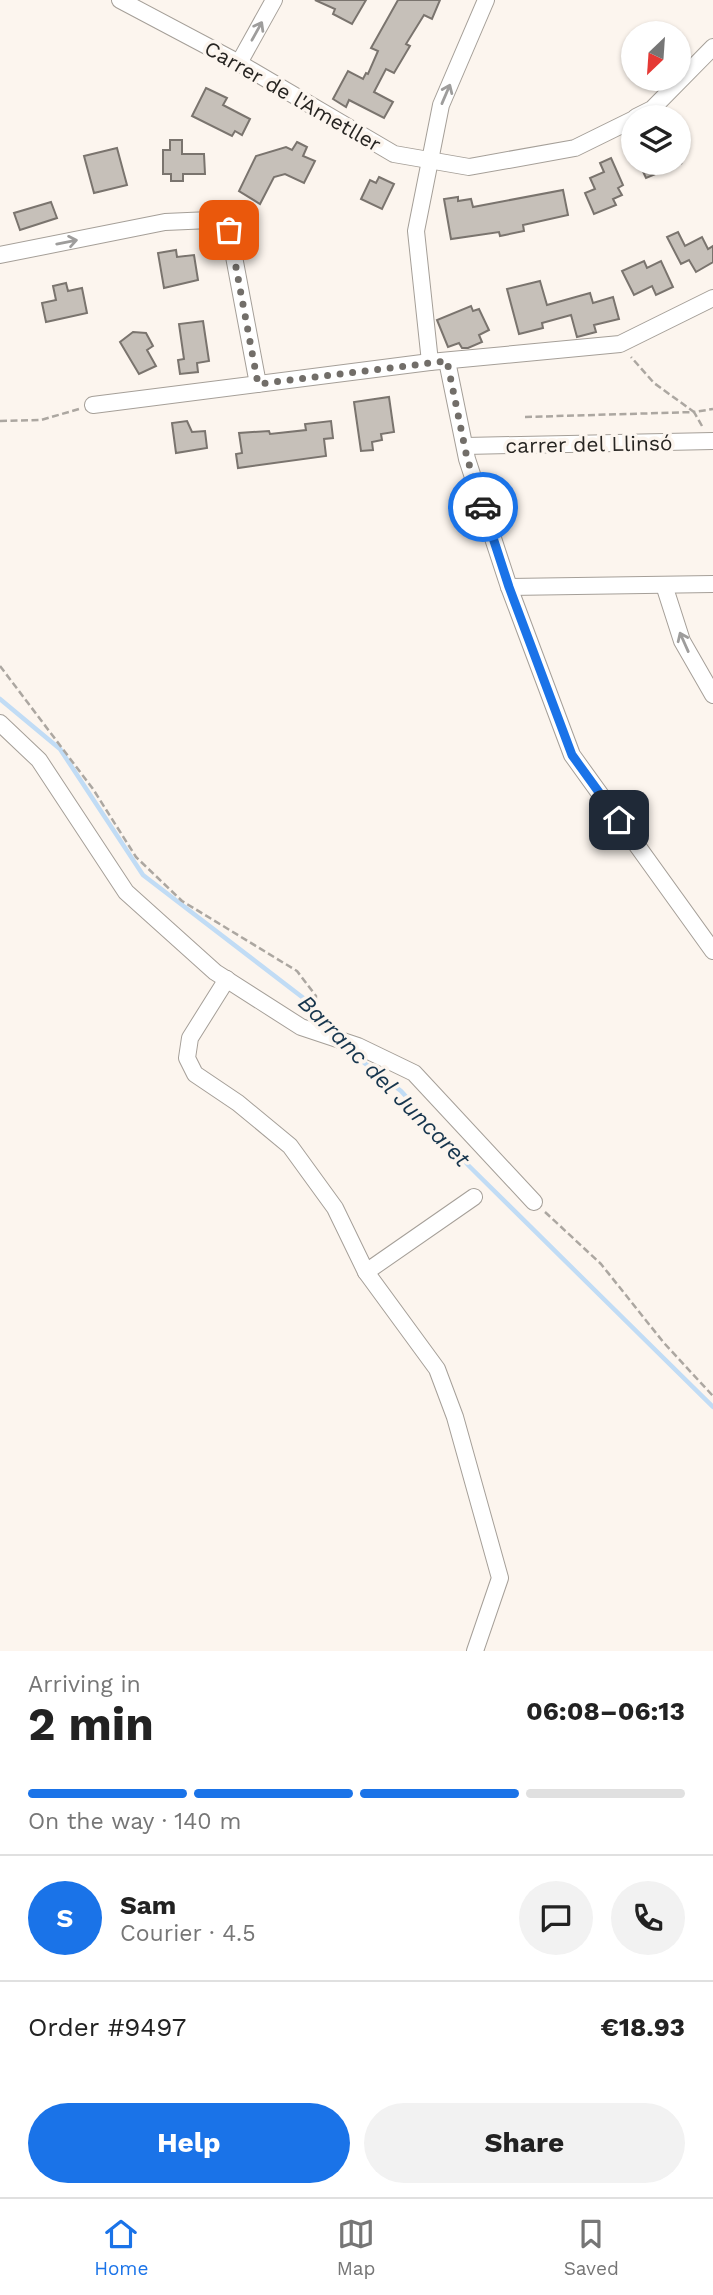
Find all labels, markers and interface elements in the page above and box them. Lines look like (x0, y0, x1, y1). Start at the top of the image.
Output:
north arrow (621, 21, 691, 91)
map controls (621, 21, 691, 175)
one-way arrow (250, 22, 264, 42)
street label: Carrer de l'Ametller (200, 35, 386, 157)
one-way arrow (440, 84, 453, 106)
button: layers (621, 105, 691, 175)
pin (199, 200, 259, 260)
icon: bag (210, 211, 248, 249)
one-way arrow (55, 235, 78, 248)
street label: carrer del Llinsó (505, 430, 673, 458)
courier (448, 472, 518, 542)
icon: car (464, 488, 502, 526)
one-way arrow (677, 632, 690, 653)
pin (589, 790, 649, 850)
icon: home (600, 801, 638, 839)
water label: Barranc del Juncaret (293, 990, 476, 1173)
text: Arriving in (28, 1671, 141, 1698)
text: 06:08–06:13 (526, 1696, 685, 1726)
text: 2 min (28, 1697, 154, 1751)
text: On the way · 140 m (28, 1808, 241, 1835)
button: chat (519, 1881, 593, 1955)
button: phone (611, 1881, 685, 1955)
text: Sam (120, 1890, 176, 1920)
text: S (57, 1903, 73, 1933)
text: Courier · 4.5 (120, 1920, 256, 1947)
text: Order #9497 (28, 2012, 186, 2042)
text: €18.93 (600, 2012, 685, 2042)
button: Help (28, 2103, 350, 2183)
button: Share (364, 2103, 685, 2183)
tab: Home (94, 2215, 148, 2280)
tab: Map (337, 2215, 375, 2280)
tab: Saved (564, 2215, 619, 2280)

